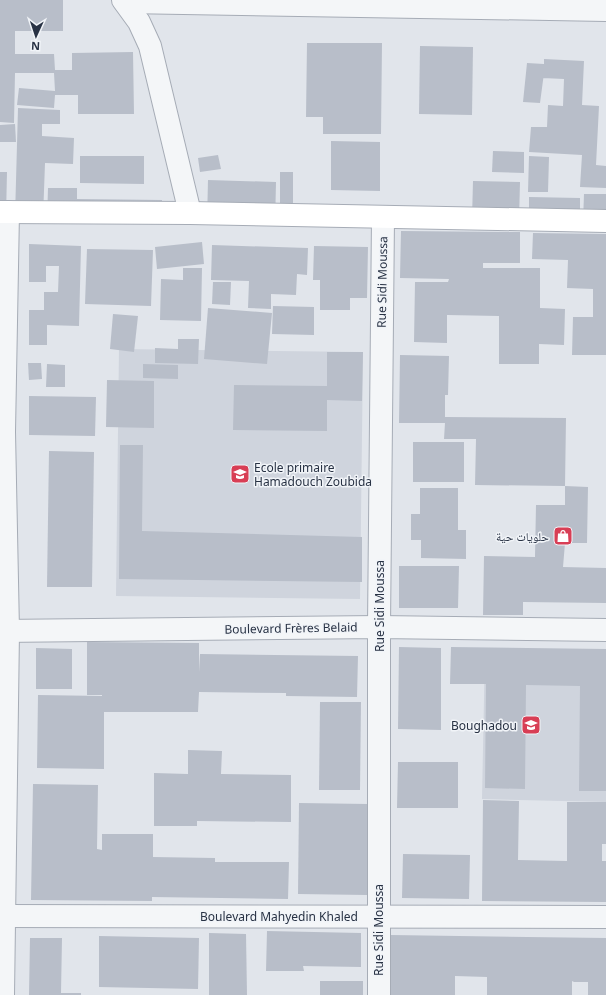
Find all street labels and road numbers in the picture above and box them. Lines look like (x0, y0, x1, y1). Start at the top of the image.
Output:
street label: Rue Sidi Moussa (373, 236, 391, 328)
street label: Rue Sidi Moussa (371, 560, 388, 652)
street label: Boulevard Frères Belaid (224, 618, 358, 638)
street label: Rue Sidi Moussa (370, 884, 387, 976)
street label: Boulevard Mahyedin Khaled (200, 908, 358, 925)

